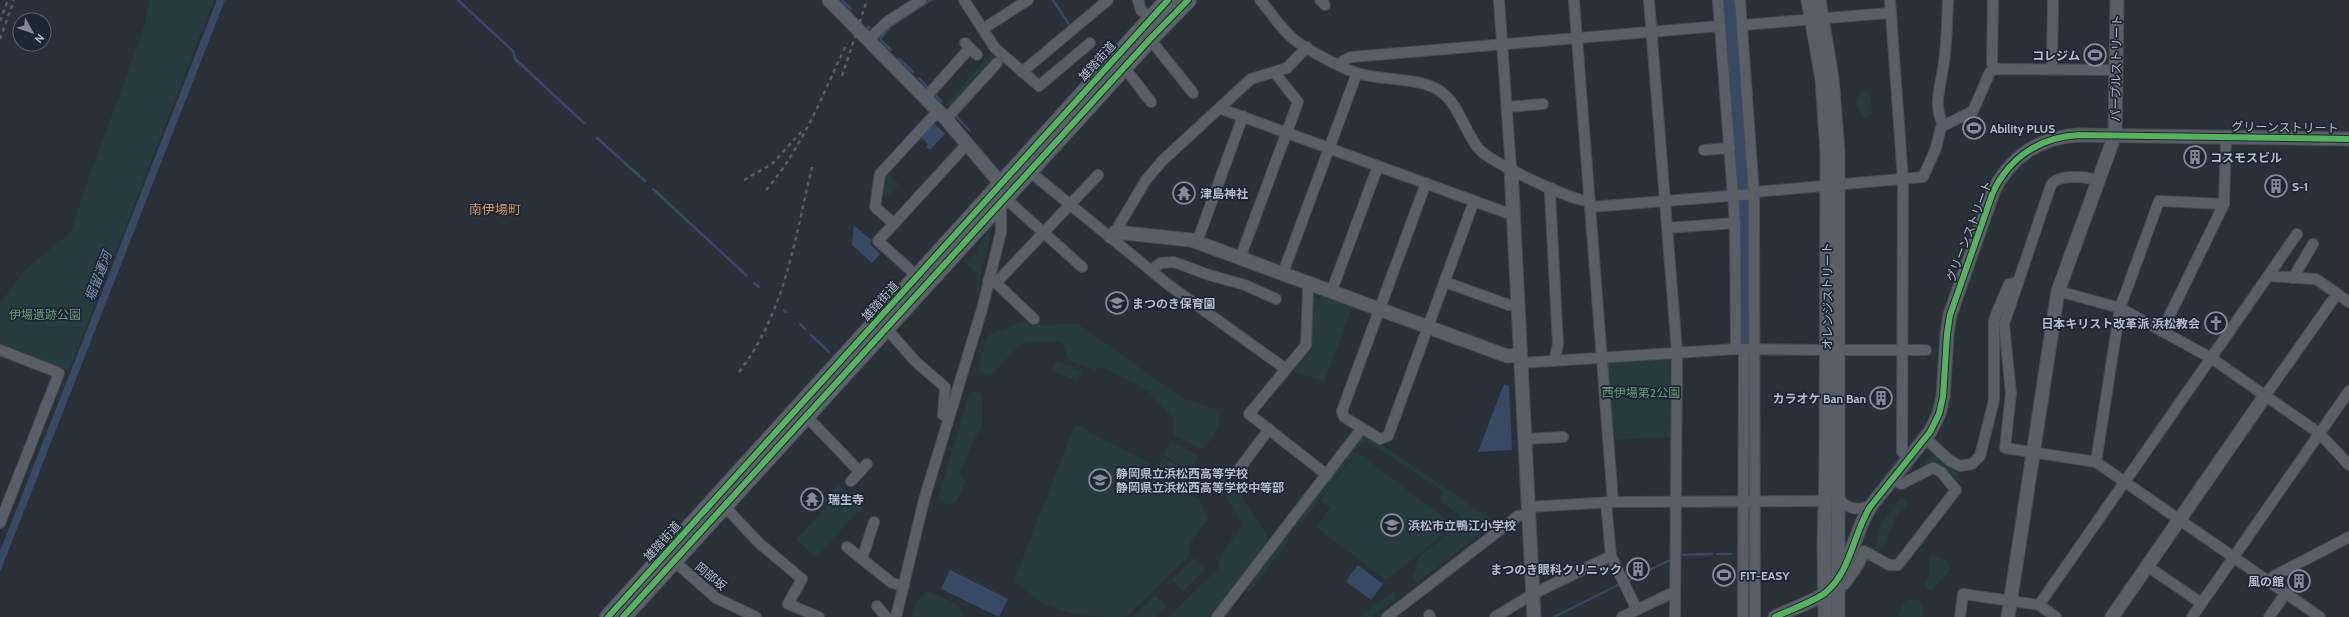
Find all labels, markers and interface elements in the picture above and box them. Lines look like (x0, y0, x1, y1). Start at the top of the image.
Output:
north arrow (12, 12, 52, 52)
street label: パープルストリート (2108, 14, 2124, 122)
text: N (32, 31, 48, 46)
street label: 雄踏街道 (1075, 38, 1119, 84)
sports icon: コレジム (2082, 42, 2108, 68)
place label: コレジム (2032, 48, 2080, 63)
sports icon: Ability PLUS (1961, 115, 1987, 141)
street label: グリーンストリート (2231, 119, 2339, 135)
place label: Ability PLUS (1990, 121, 2055, 136)
building icon: コスモスビル (2182, 144, 2208, 170)
place label: コスモスビル (2210, 150, 2282, 165)
building icon: S-1 (2263, 173, 2289, 199)
street label: グリーンストリート (1943, 178, 1995, 284)
place label: S-1 (2292, 179, 2308, 194)
temple icon: 津島神社 (1171, 180, 1197, 206)
place label: 津島神社 (1200, 186, 1248, 201)
district label: 南伊場町 (469, 201, 521, 217)
street label: オレンジストリート (1820, 242, 1835, 350)
water label: 堀留運河 (81, 246, 116, 303)
street label: 雄踏街道 (858, 278, 902, 324)
school or university icon: まつのき保育園 (1104, 290, 1130, 316)
place label: まつのき保育園 (1132, 296, 1216, 311)
park label: 伊場遺跡公園 (9, 307, 81, 322)
church icon: 日本キリスト改革派 浜松教会 (2203, 310, 2229, 336)
place label: 日本キリスト改革派 浜松教会 (2041, 316, 2200, 331)
park label: 西伊場第2公園 (1602, 385, 1680, 400)
building icon: カラオケ Ban Ban (1868, 385, 1894, 411)
place label: カラオケ Ban Ban (1772, 391, 1866, 406)
place label: 静岡県立浜松西高等学校 静岡県立浜松西高等学校中等部 (1116, 466, 1284, 495)
school or university icon: 静岡県立浜松西高等学校 静岡県立浜松西高等学校中等部 (1087, 467, 1113, 493)
temple icon: 瑞生寺 (799, 486, 825, 512)
place label: 瑞生寺 (828, 492, 864, 507)
school or university icon: 浜松市立鴨江小学校 (1379, 512, 1405, 538)
street label: 雄踏街道 (640, 518, 684, 564)
place label: 浜松市立鴨江小学校 (1408, 518, 1516, 533)
building icon: まつのき眼科クリニック (1625, 556, 1651, 582)
street label: 岡部坂 (692, 559, 730, 593)
place label: まつのき眼科クリニック (1490, 562, 1622, 577)
sports icon: FIT-EASY (1711, 562, 1737, 588)
place label: FIT-EASY (1740, 568, 1790, 583)
building icon: 風の館 (2286, 568, 2312, 594)
place label: 風の館 (2248, 574, 2284, 589)

